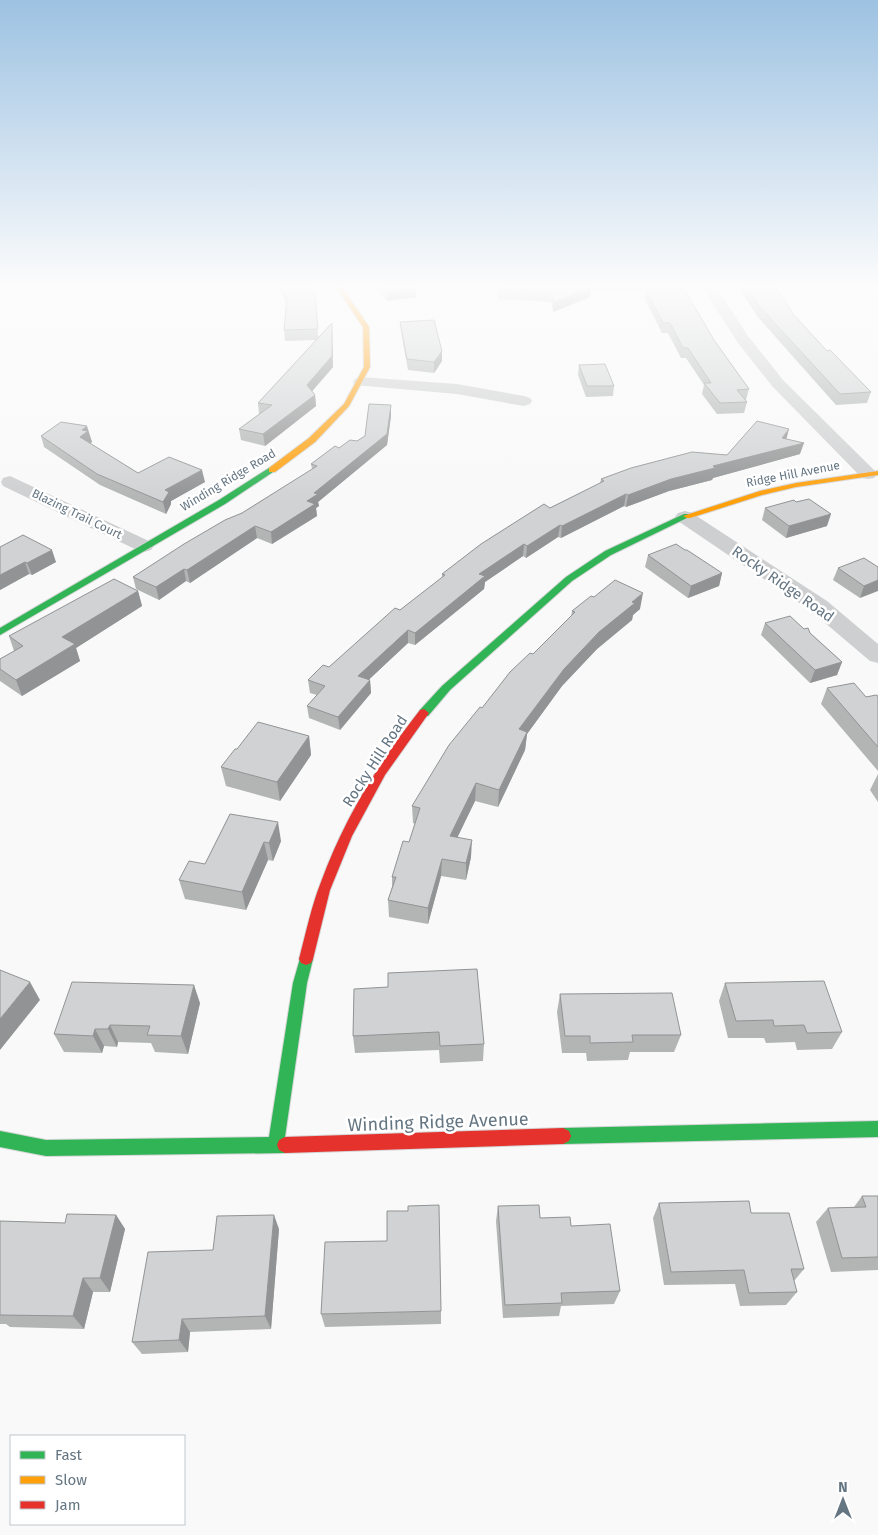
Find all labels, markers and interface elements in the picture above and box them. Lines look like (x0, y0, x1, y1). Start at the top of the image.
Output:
street label: Winding Ridge Road (178, 446, 278, 514)
street label: Ridge Hill Avenue (745, 458, 841, 490)
street label: Blazing Trail Court (30, 486, 125, 542)
street label: Rocky Ridge Road (729, 542, 837, 626)
street label: Rocky Hill Road (339, 712, 411, 810)
street label: Winding Ridge Avenue (347, 1108, 529, 1136)
legend (10, 1435, 185, 1525)
text: Fast (55, 1446, 82, 1464)
text: Slow (55, 1471, 87, 1489)
north arrow (818, 1475, 868, 1525)
text: N (838, 1479, 848, 1496)
text: Jam (55, 1496, 81, 1514)

